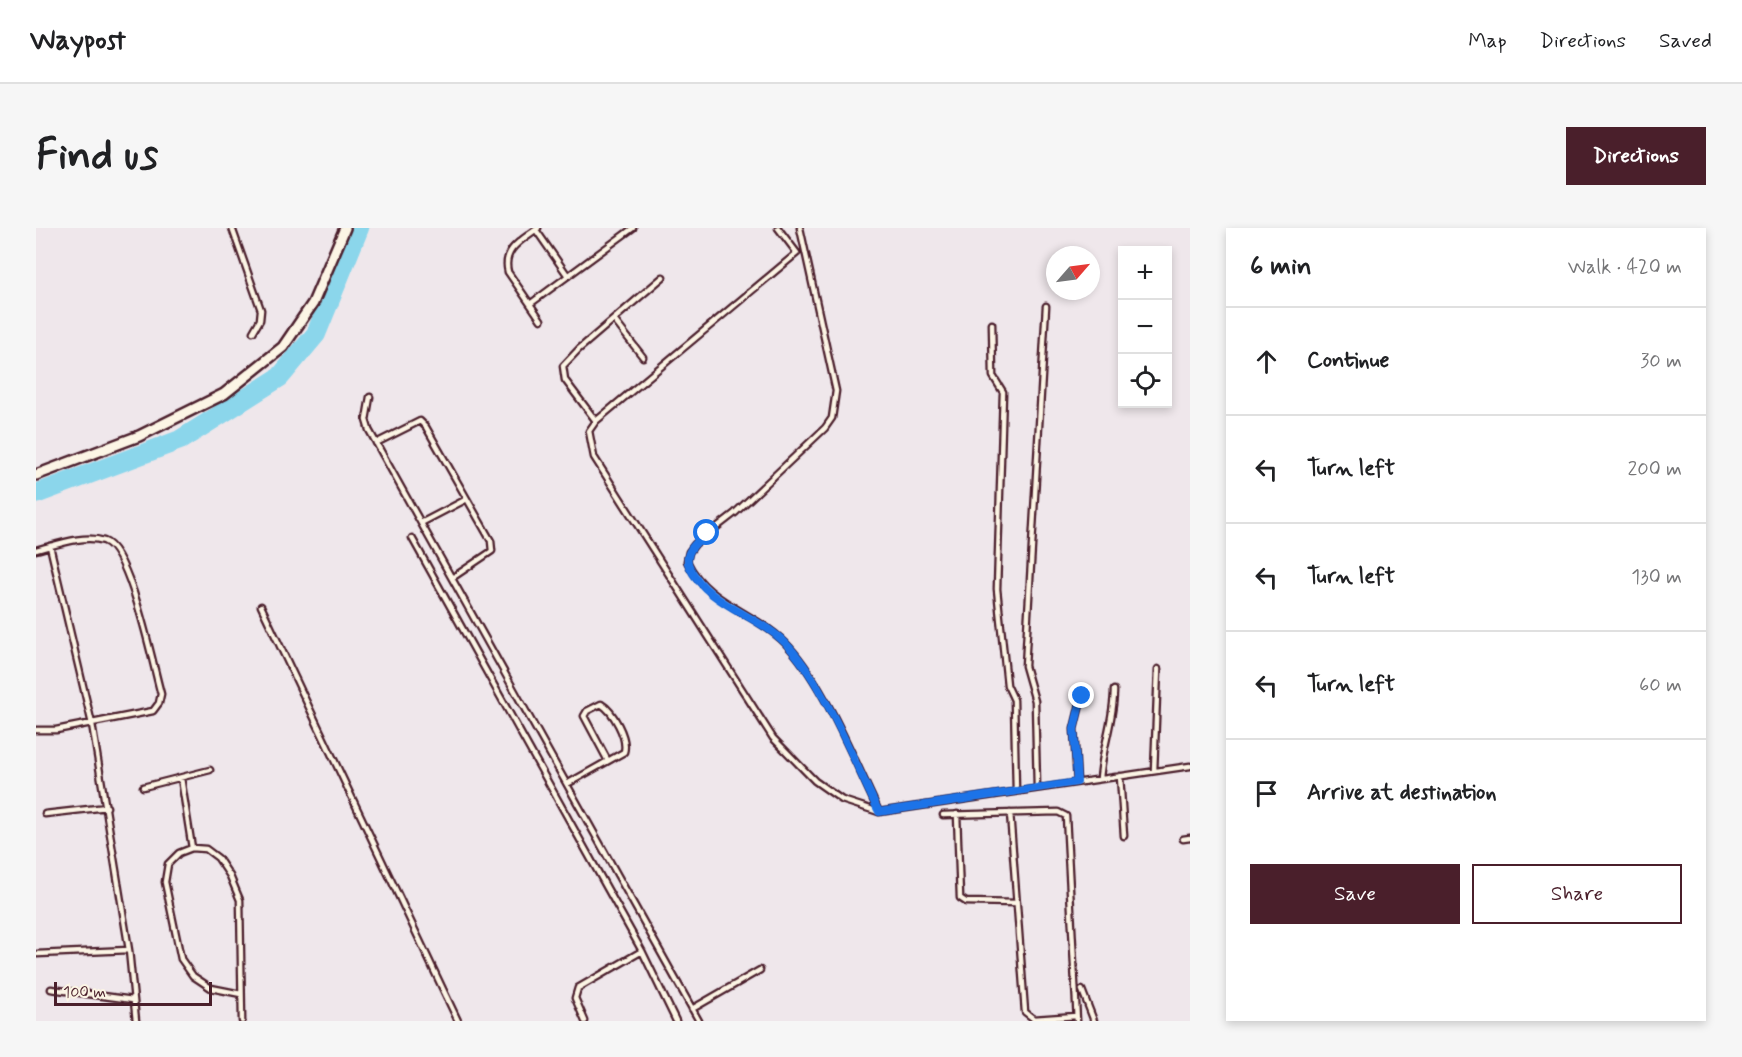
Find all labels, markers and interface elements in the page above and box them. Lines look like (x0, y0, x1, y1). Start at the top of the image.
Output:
text: Waypost (30, 23, 126, 60)
text: Map (1468, 27, 1507, 55)
text: Directions (1540, 27, 1626, 55)
text: Saved (1659, 27, 1712, 55)
button: Directions (1566, 127, 1706, 185)
text: Find us (36, 129, 158, 184)
north arrow (1046, 246, 1100, 300)
map controls (1118, 246, 1172, 408)
button: + (1118, 246, 1172, 300)
text: 6 min (1250, 250, 1312, 284)
text: Walk · 420 m (1568, 254, 1682, 281)
button: − (1118, 300, 1172, 354)
icon: ahead (1250, 345, 1283, 378)
text: Continue (1307, 347, 1389, 375)
text: 30 m (1640, 348, 1682, 375)
button: locate (1118, 354, 1172, 408)
icon: left (1250, 453, 1283, 486)
text: Turn left (1307, 455, 1395, 483)
text: 200 m (1627, 456, 1682, 483)
route start (693, 519, 719, 545)
icon: left (1250, 561, 1283, 594)
text: Turn left (1307, 563, 1395, 591)
text: 130 m (1631, 564, 1682, 591)
icon: left (1250, 669, 1283, 702)
text: Turn left (1307, 671, 1395, 699)
text: 60 m (1639, 672, 1682, 699)
route end (1068, 682, 1094, 708)
icon: arrive (1250, 777, 1283, 810)
text: Arrive at destination (1307, 779, 1497, 807)
button: Save (1250, 864, 1460, 924)
button: Share (1472, 864, 1682, 924)
scale bar (54, 979, 212, 1006)
text: 100 m (63, 982, 106, 1003)

